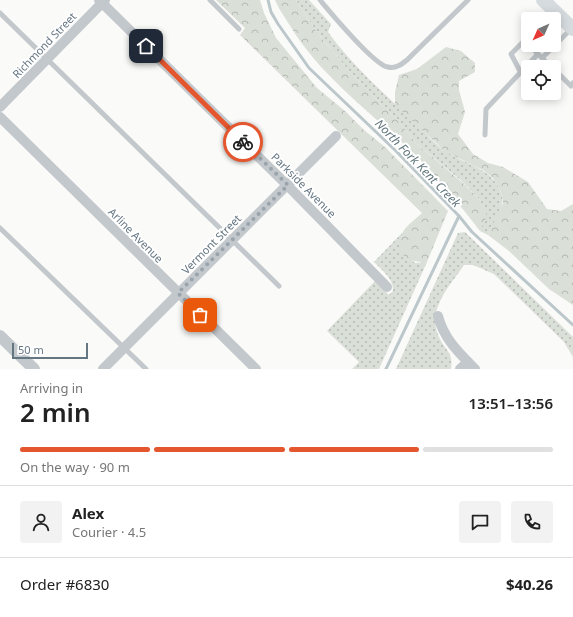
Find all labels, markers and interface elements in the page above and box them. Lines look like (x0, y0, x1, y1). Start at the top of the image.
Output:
street label: Richmond Street (9, 9, 79, 81)
north arrow (521, 12, 561, 52)
map controls (521, 12, 561, 100)
pin (129, 29, 163, 63)
icon: home (135, 35, 157, 57)
button: locate (521, 60, 561, 100)
water label: North Fork Kent Creek (371, 115, 465, 212)
courier (223, 122, 263, 162)
icon: bike (232, 131, 254, 153)
street label: Parkside Avenue (268, 149, 340, 221)
street label: Arline Avenue (105, 204, 167, 266)
street label: Vermont Street (178, 211, 244, 277)
pin (183, 298, 217, 332)
icon: bag (189, 304, 211, 326)
scale bar (12, 341, 88, 360)
text: 50 m (18, 342, 44, 357)
text: Arriving in (20, 379, 83, 397)
text: 13:51–13:56 (469, 393, 553, 413)
text: 2 min (20, 394, 91, 430)
text: On the way · 90 m (20, 458, 130, 476)
button: person (20, 501, 62, 543)
button: chat (459, 501, 501, 543)
button: phone (511, 501, 553, 543)
text: Alex (72, 503, 104, 523)
text: Courier · 4.5 (72, 523, 146, 541)
text: Order #6830 (20, 574, 109, 594)
text: $40.26 (506, 574, 553, 594)

